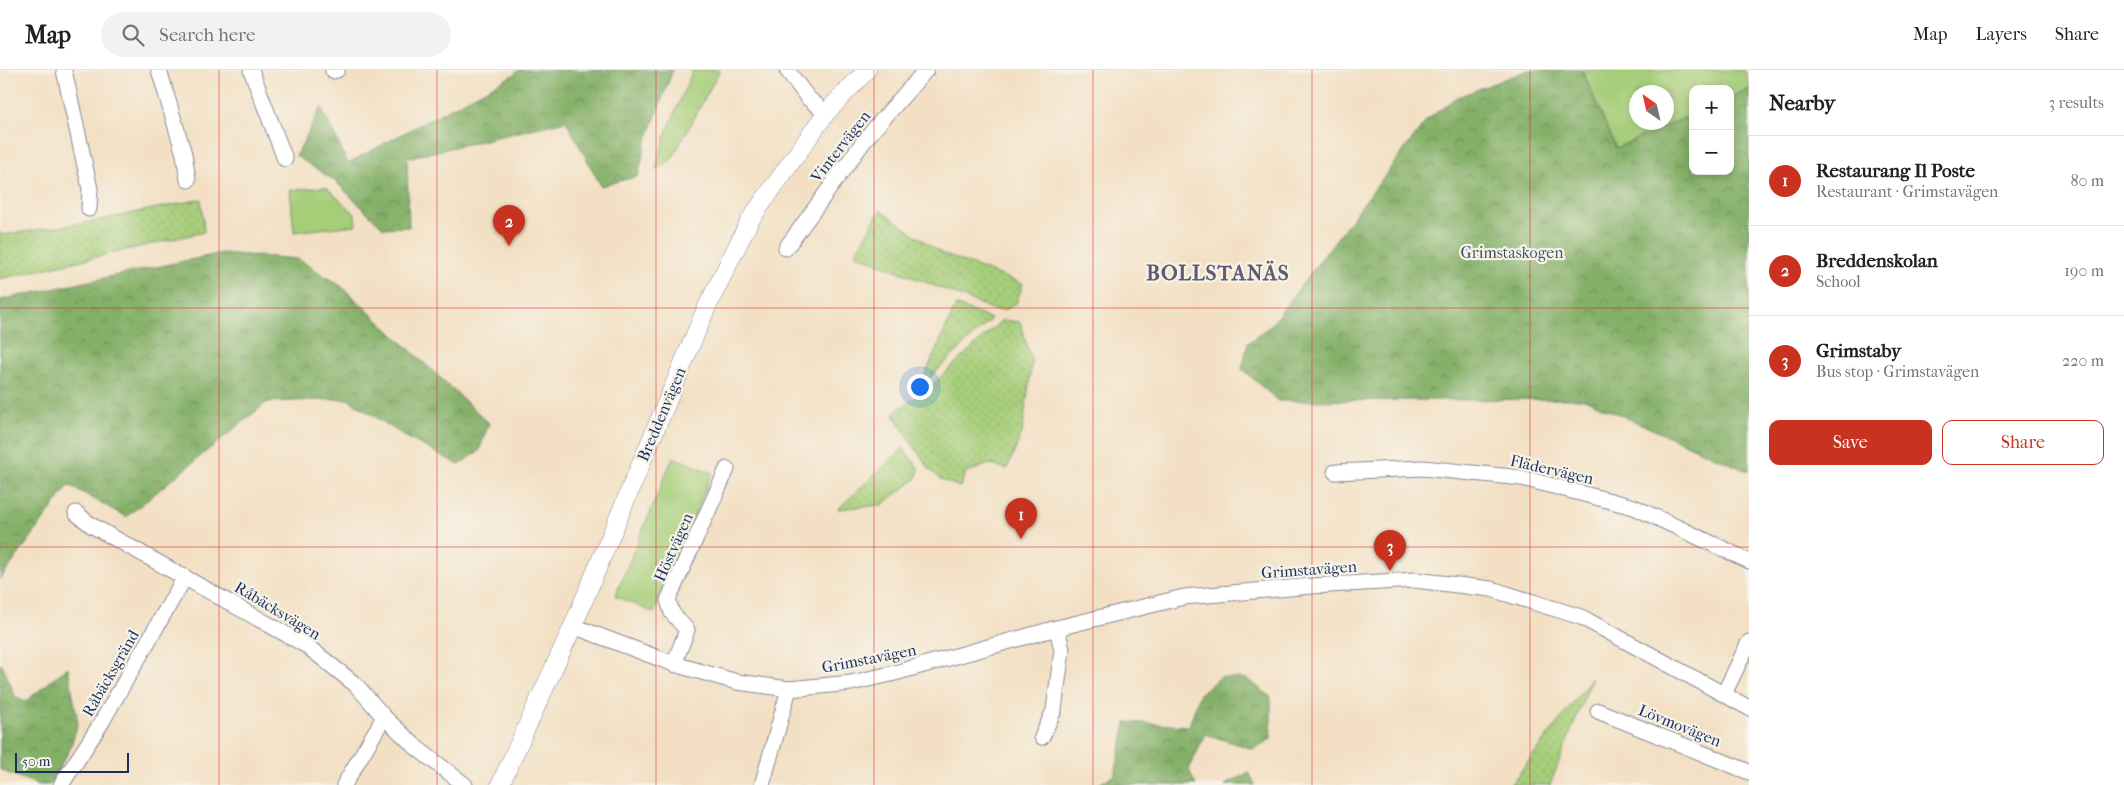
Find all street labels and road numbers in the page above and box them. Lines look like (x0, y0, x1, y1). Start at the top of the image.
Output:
street label: Vintervägen (806, 106, 875, 187)
street label: Breddenvägen (633, 364, 690, 464)
street label: Flädervägen (1508, 451, 1596, 488)
street label: Höstvägen (650, 509, 697, 585)
street label: Grimstavägen (1261, 557, 1358, 582)
street label: Råbäcksvägen (231, 577, 325, 644)
street label: Råbäcksgränd (78, 626, 143, 720)
street label: Grimstavägen (820, 640, 919, 677)
street label: Lövmovägen (1636, 700, 1725, 751)

